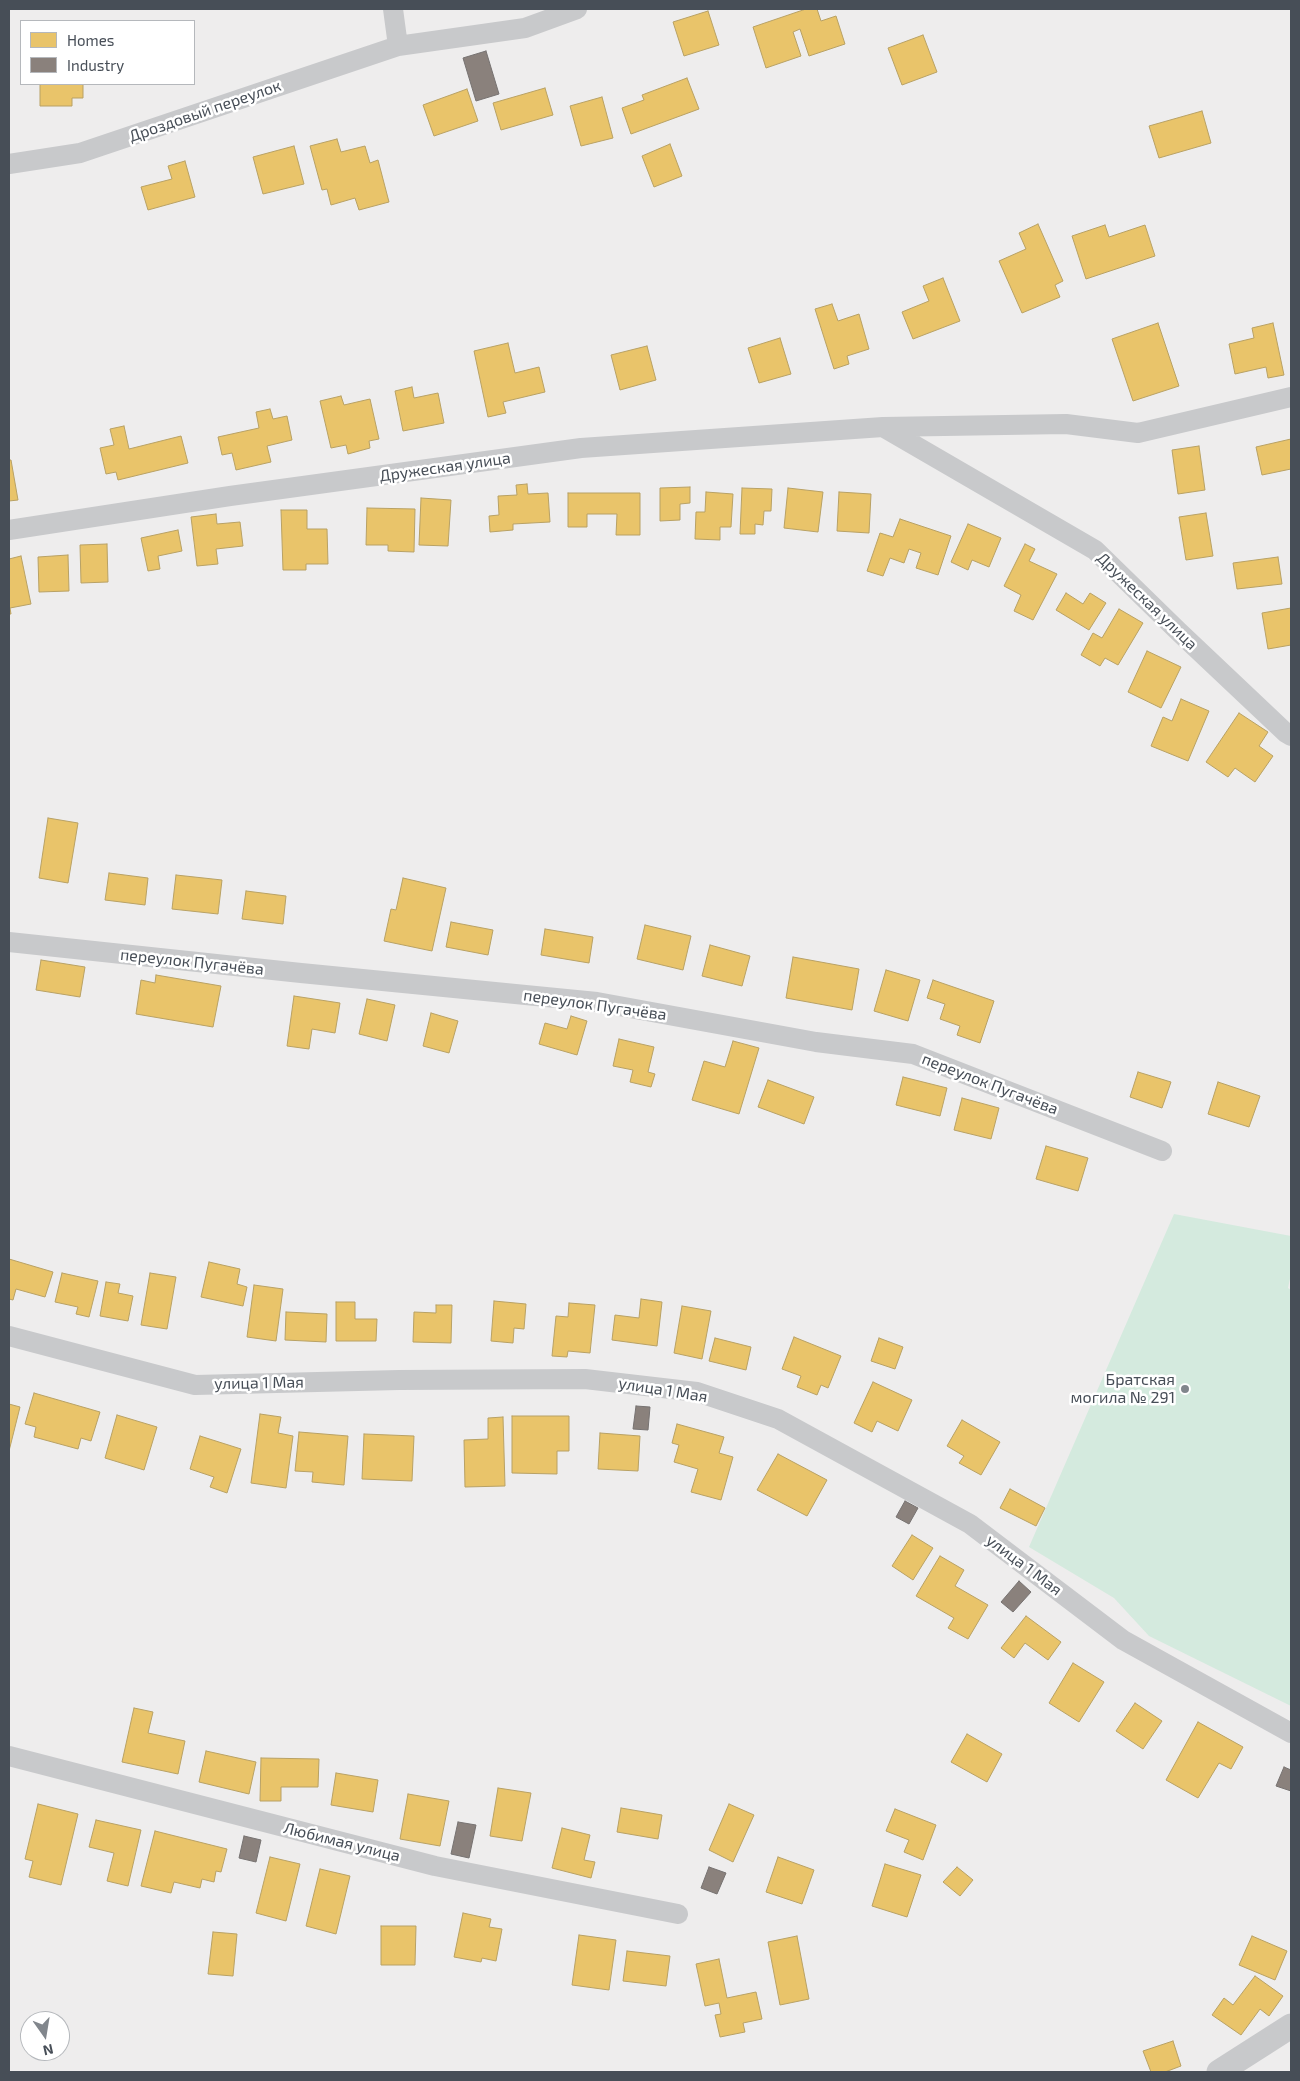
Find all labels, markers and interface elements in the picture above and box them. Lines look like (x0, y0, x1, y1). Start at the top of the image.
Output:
legend (20, 20, 195, 85)
text: Homes (67, 31, 114, 49)
text: Industry (67, 56, 124, 74)
street label: Дроздовый переулок (126, 76, 284, 146)
street label: Дружеская улица (378, 448, 512, 486)
street label: Дружеская улица (1093, 548, 1201, 654)
street label: переулок Пугачёва (119, 945, 265, 979)
street label: переулок Пугачёва (522, 985, 668, 1025)
street label: переулок Пугачёва (919, 1049, 1061, 1119)
place label: Братская могила № 291 (1071, 1370, 1175, 1408)
street label: улица 1 Мая (214, 1373, 304, 1393)
street label: улица 1 Мая (617, 1373, 709, 1407)
marker: Братская могила № 291 (1179, 1383, 1191, 1395)
street label: улица 1 Мая (982, 1530, 1066, 1600)
street label: Любимая улица (282, 1818, 402, 1866)
north arrow (20, 2011, 70, 2061)
text: N (41, 2041, 55, 2060)

